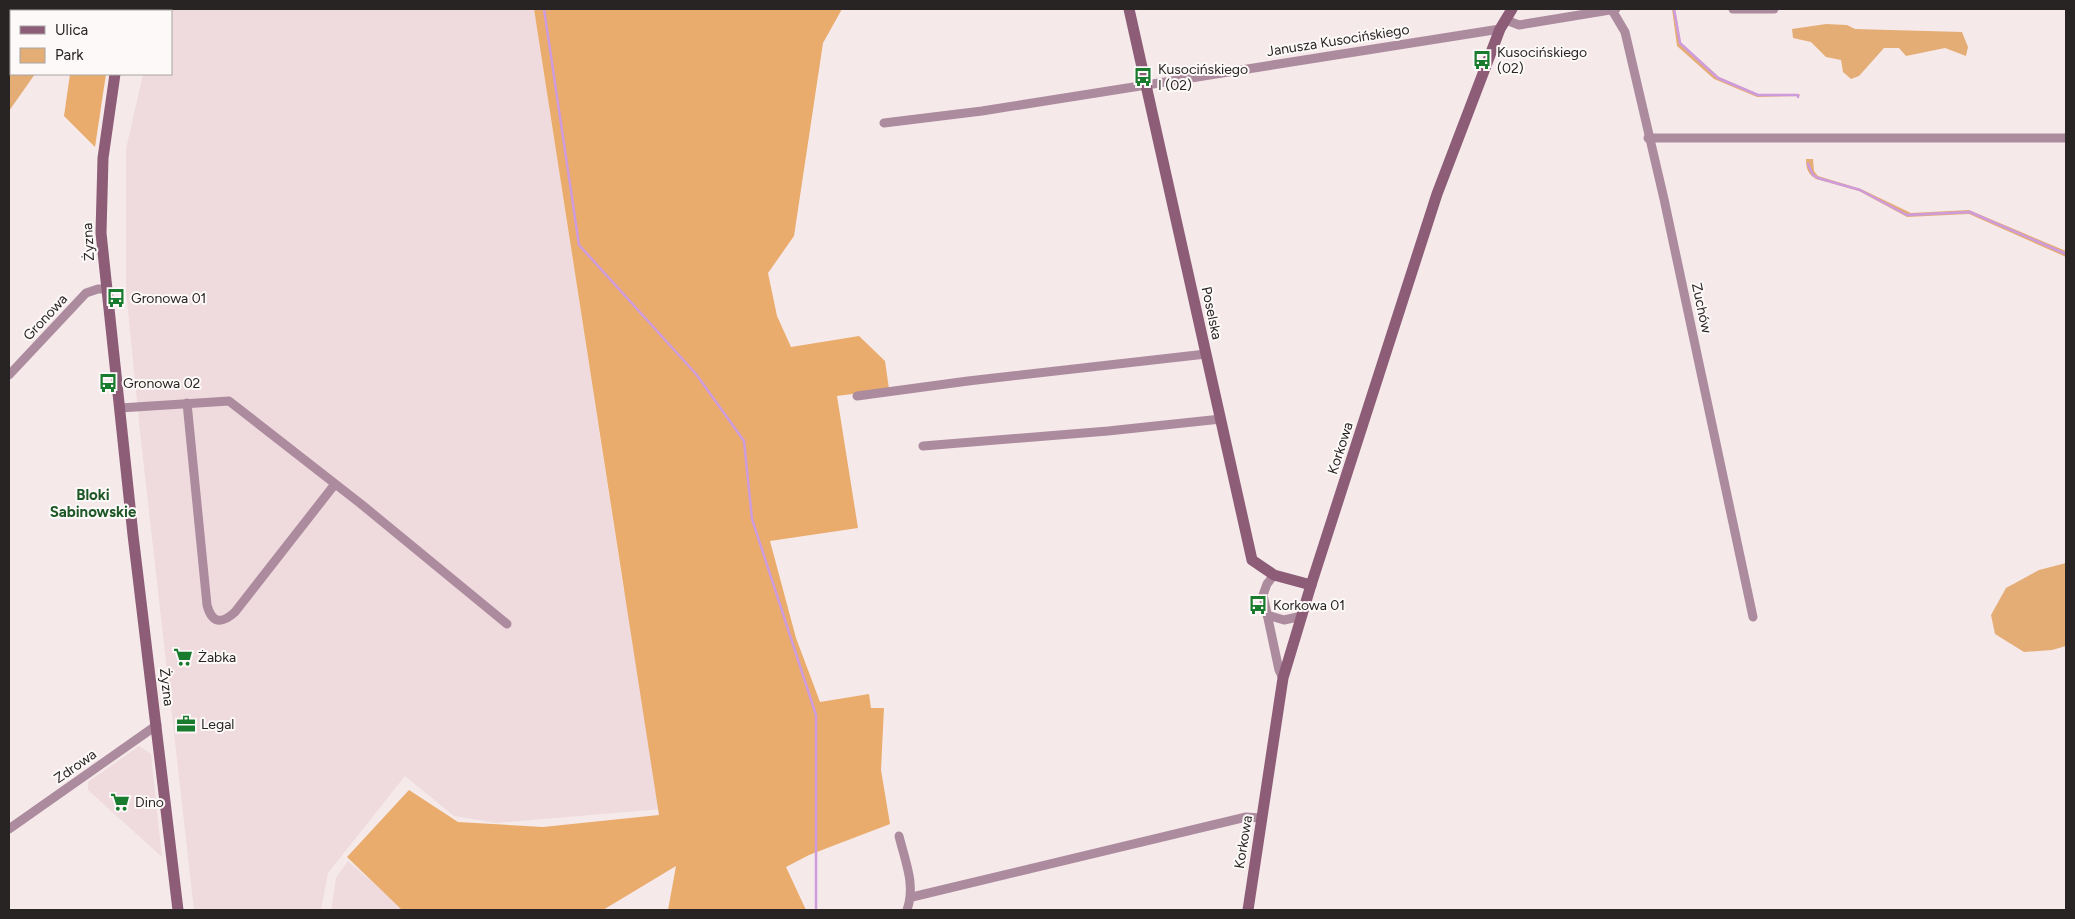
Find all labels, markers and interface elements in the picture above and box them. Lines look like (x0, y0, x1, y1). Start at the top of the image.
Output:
legend (10, 10, 172, 75)
text: Ulica (55, 21, 88, 39)
street label: Janusza Kusocińskiego (1266, 21, 1411, 60)
place label: Kusocińskiego (02) (1497, 44, 1587, 77)
text: Park (55, 46, 84, 64)
bus stop icon: Kusocińskiego (02) (1471, 49, 1493, 71)
place label: Kusocińskiego I (02) (1158, 61, 1248, 94)
bus stop icon: Kusocińskiego I (02) (1132, 66, 1154, 88)
street label: Żyzna (79, 222, 98, 261)
street label: Zuchów (1688, 281, 1715, 335)
street label: Poselska (1198, 285, 1225, 341)
bus stop icon: Gronowa 01 (105, 287, 127, 309)
place label: Gronowa 01 (131, 290, 206, 307)
street label: Gronowa (20, 291, 71, 344)
bus stop icon: Gronowa 02 (97, 372, 119, 394)
place label: Gronowa 02 (123, 375, 200, 392)
street label: Korkowa (1324, 420, 1357, 476)
district label: Bloki Sabinowskie (50, 486, 137, 521)
bus stop icon: Korkowa 01 (1247, 594, 1269, 616)
place label: Korkowa 01 (1273, 597, 1345, 614)
supermarket icon: Żabka (172, 646, 194, 668)
place label: Żabka (198, 649, 236, 666)
street label: Żyzna (156, 667, 177, 707)
office icon: Legal (175, 713, 197, 735)
place label: Legal (201, 716, 234, 733)
street label: Zdrowa (51, 746, 100, 787)
supermarket icon: Dino (109, 791, 131, 813)
place label: Dino (135, 794, 164, 811)
street label: Korkowa (1231, 814, 1256, 870)

